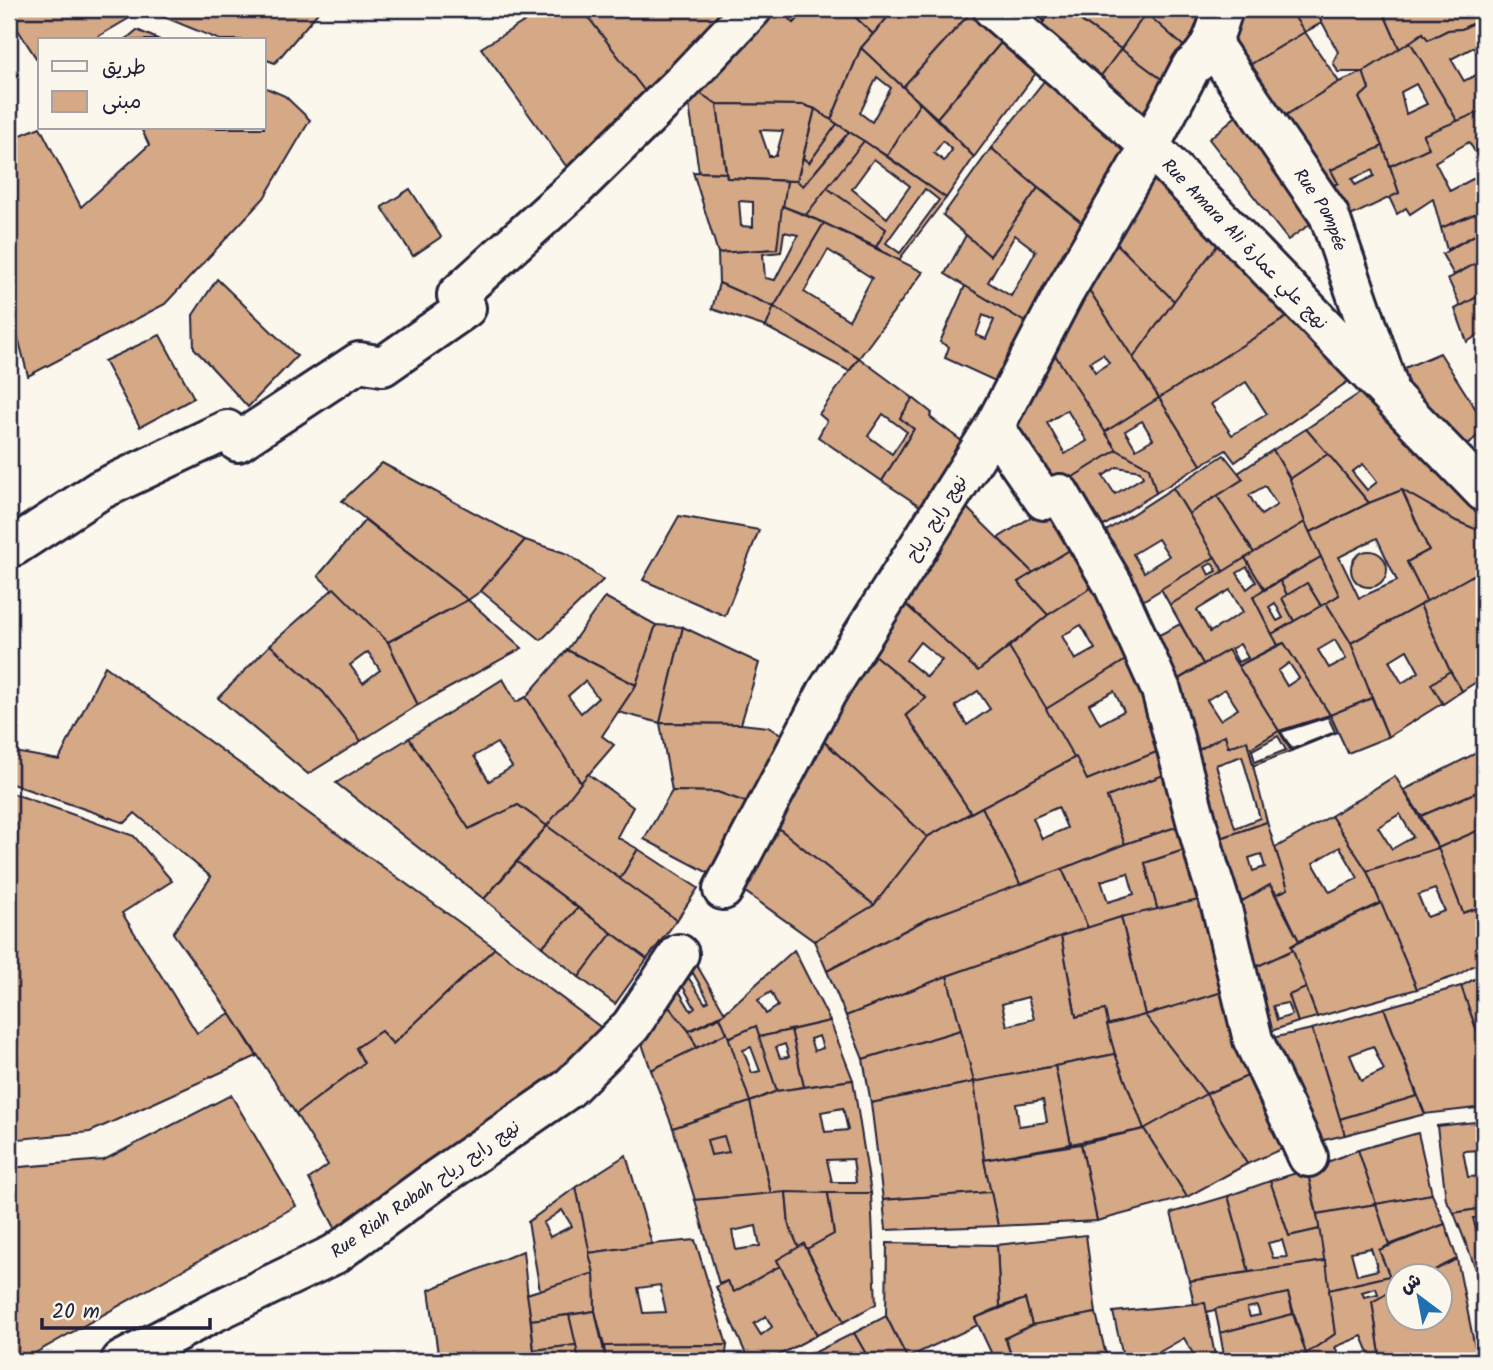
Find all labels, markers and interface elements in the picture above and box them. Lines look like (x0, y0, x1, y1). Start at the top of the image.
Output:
legend (38, 38, 266, 130)
text: طريق (102, 52, 146, 85)
text: مبنى (102, 86, 141, 119)
street label: Rue Amara Ali نهج علي عمارة (1154, 153, 1334, 338)
street label: Rue Pompée (1285, 163, 1353, 255)
street label: نهج رابح رياح (899, 470, 975, 568)
street label: Rue Riah Rabah نهج رابح رياح (325, 1114, 527, 1267)
north arrow (1384, 1262, 1454, 1332)
text: ش (1394, 1266, 1428, 1303)
scale bar (42, 1286, 210, 1330)
text: 20 m (52, 1296, 100, 1329)

